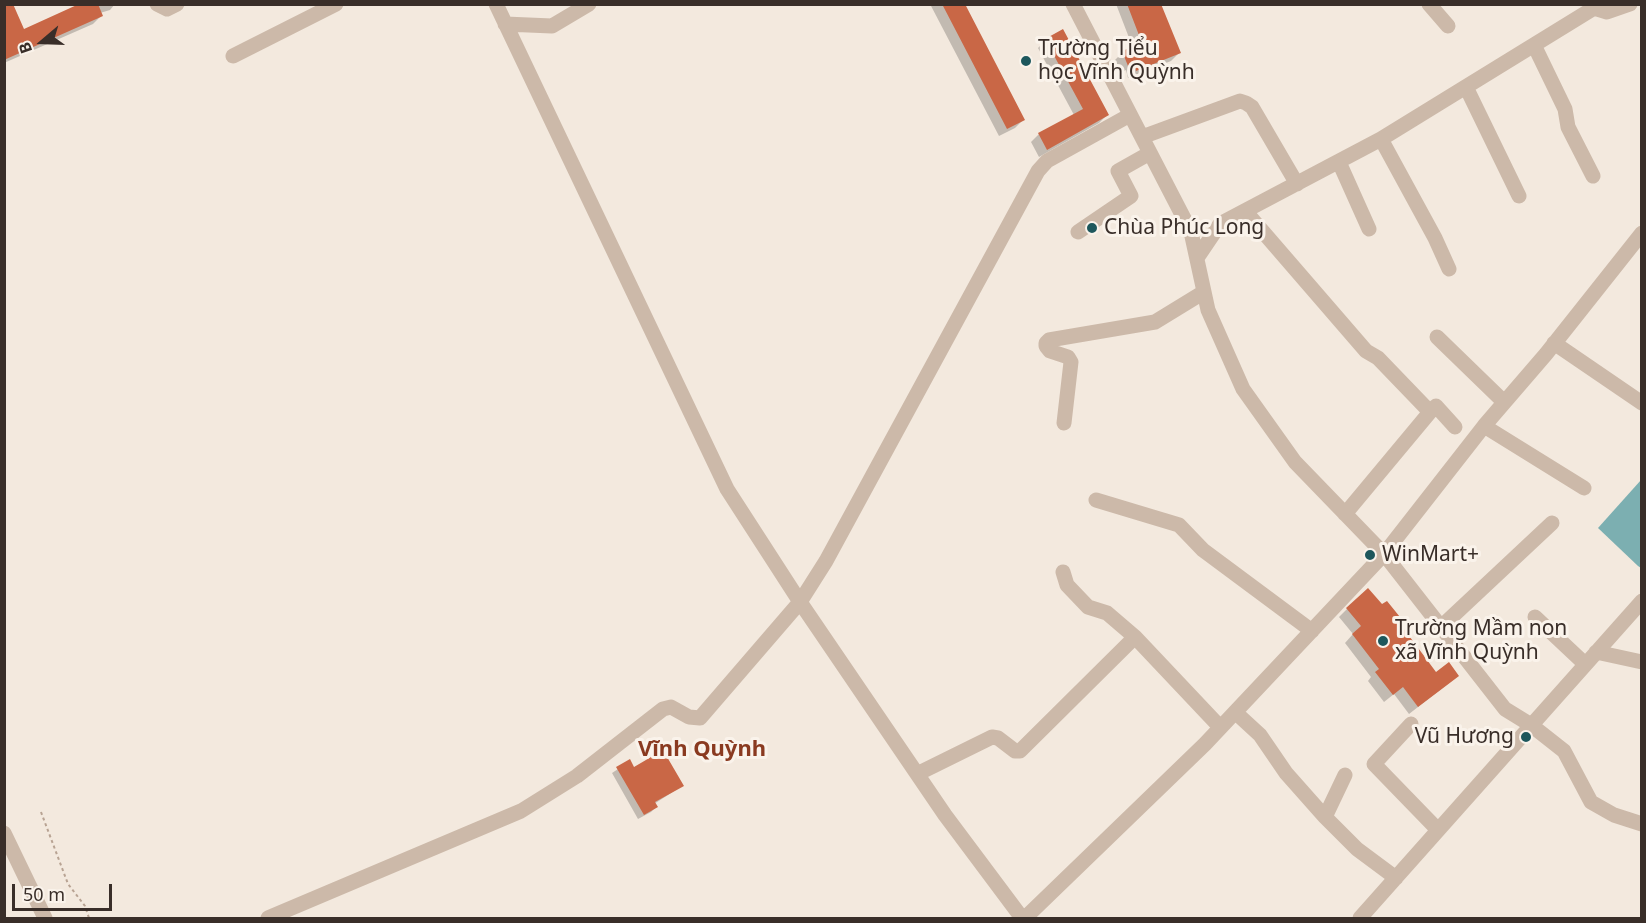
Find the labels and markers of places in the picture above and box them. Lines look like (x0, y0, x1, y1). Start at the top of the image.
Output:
place label: Trường Tiểu học Vĩnh Quỳnh (1038, 36, 1195, 86)
marker: Trường Tiểu học Vĩnh Quỳnh (1019, 54, 1033, 68)
place label: Chùa Phúc Long (1104, 215, 1264, 241)
marker: Chùa Phúc Long (1085, 221, 1099, 235)
place label: WinMart+ (1382, 542, 1479, 568)
marker: WinMart+ (1363, 548, 1377, 562)
place label: Trường Mầm non xã Vĩnh Quỳnh (1395, 616, 1567, 666)
marker: Trường Mầm non xã Vĩnh Quỳnh (1376, 634, 1390, 648)
place label: Vũ Hương (1415, 724, 1514, 750)
marker: Vũ Hương (1519, 730, 1533, 744)

